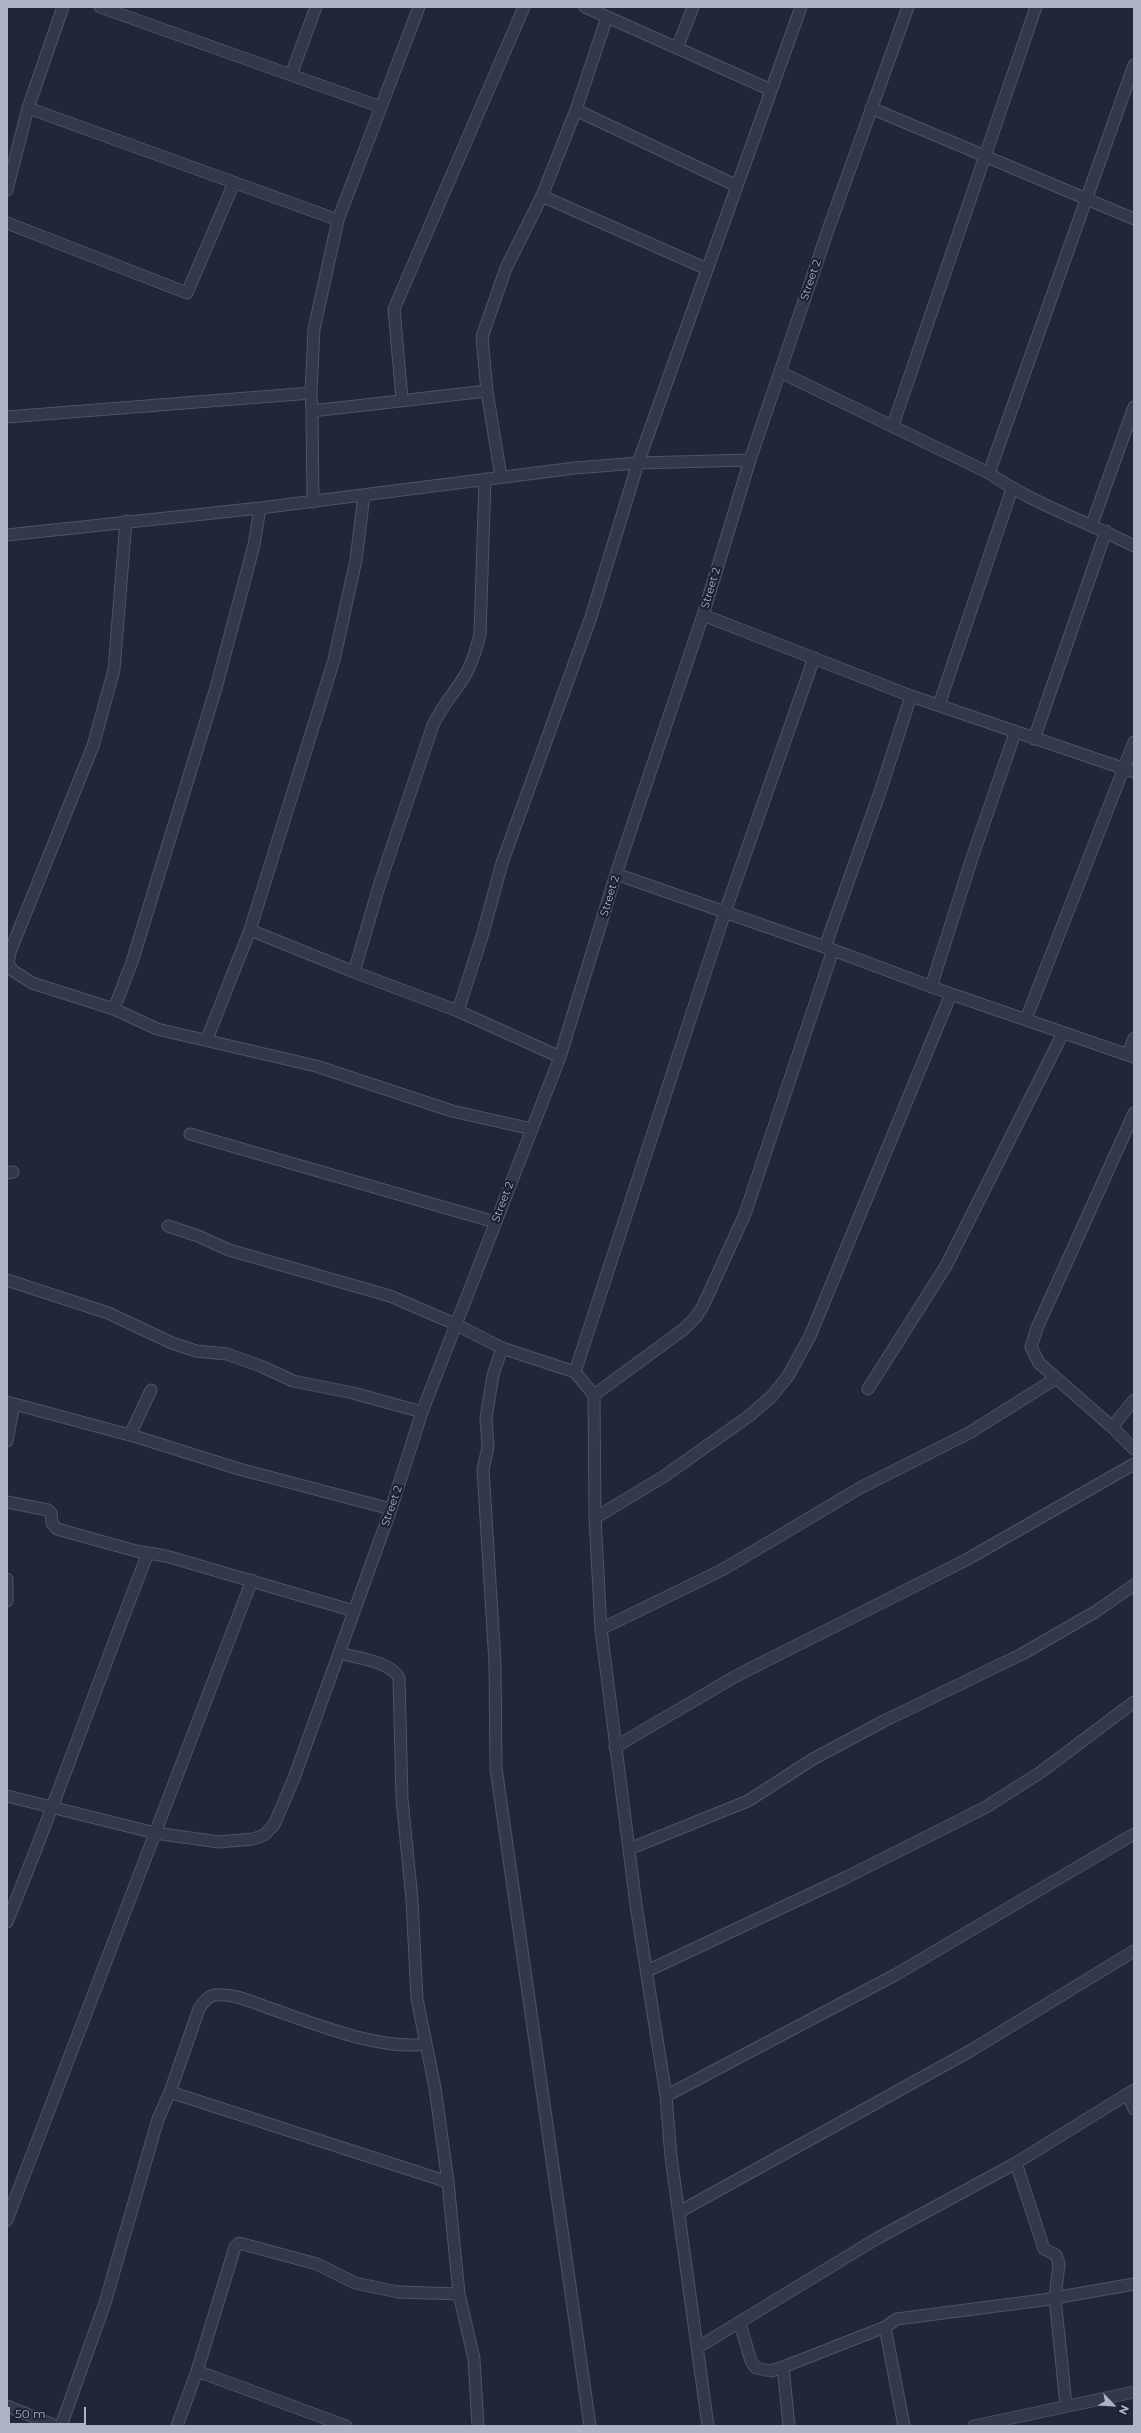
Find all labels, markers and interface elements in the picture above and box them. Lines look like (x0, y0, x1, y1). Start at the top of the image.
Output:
street label: Street 2 (798, 258, 824, 302)
street label: Street 2 (698, 566, 724, 610)
street label: Street 2 (597, 874, 623, 918)
street label: Street 2 (489, 1180, 517, 1224)
street label: Street 2 (379, 1484, 405, 1528)
north arrow (1093, 2385, 1133, 2425)
scale bar (10, 2399, 88, 2425)
text: N (1116, 2403, 1132, 2417)
text: 50 m (15, 2406, 46, 2421)

